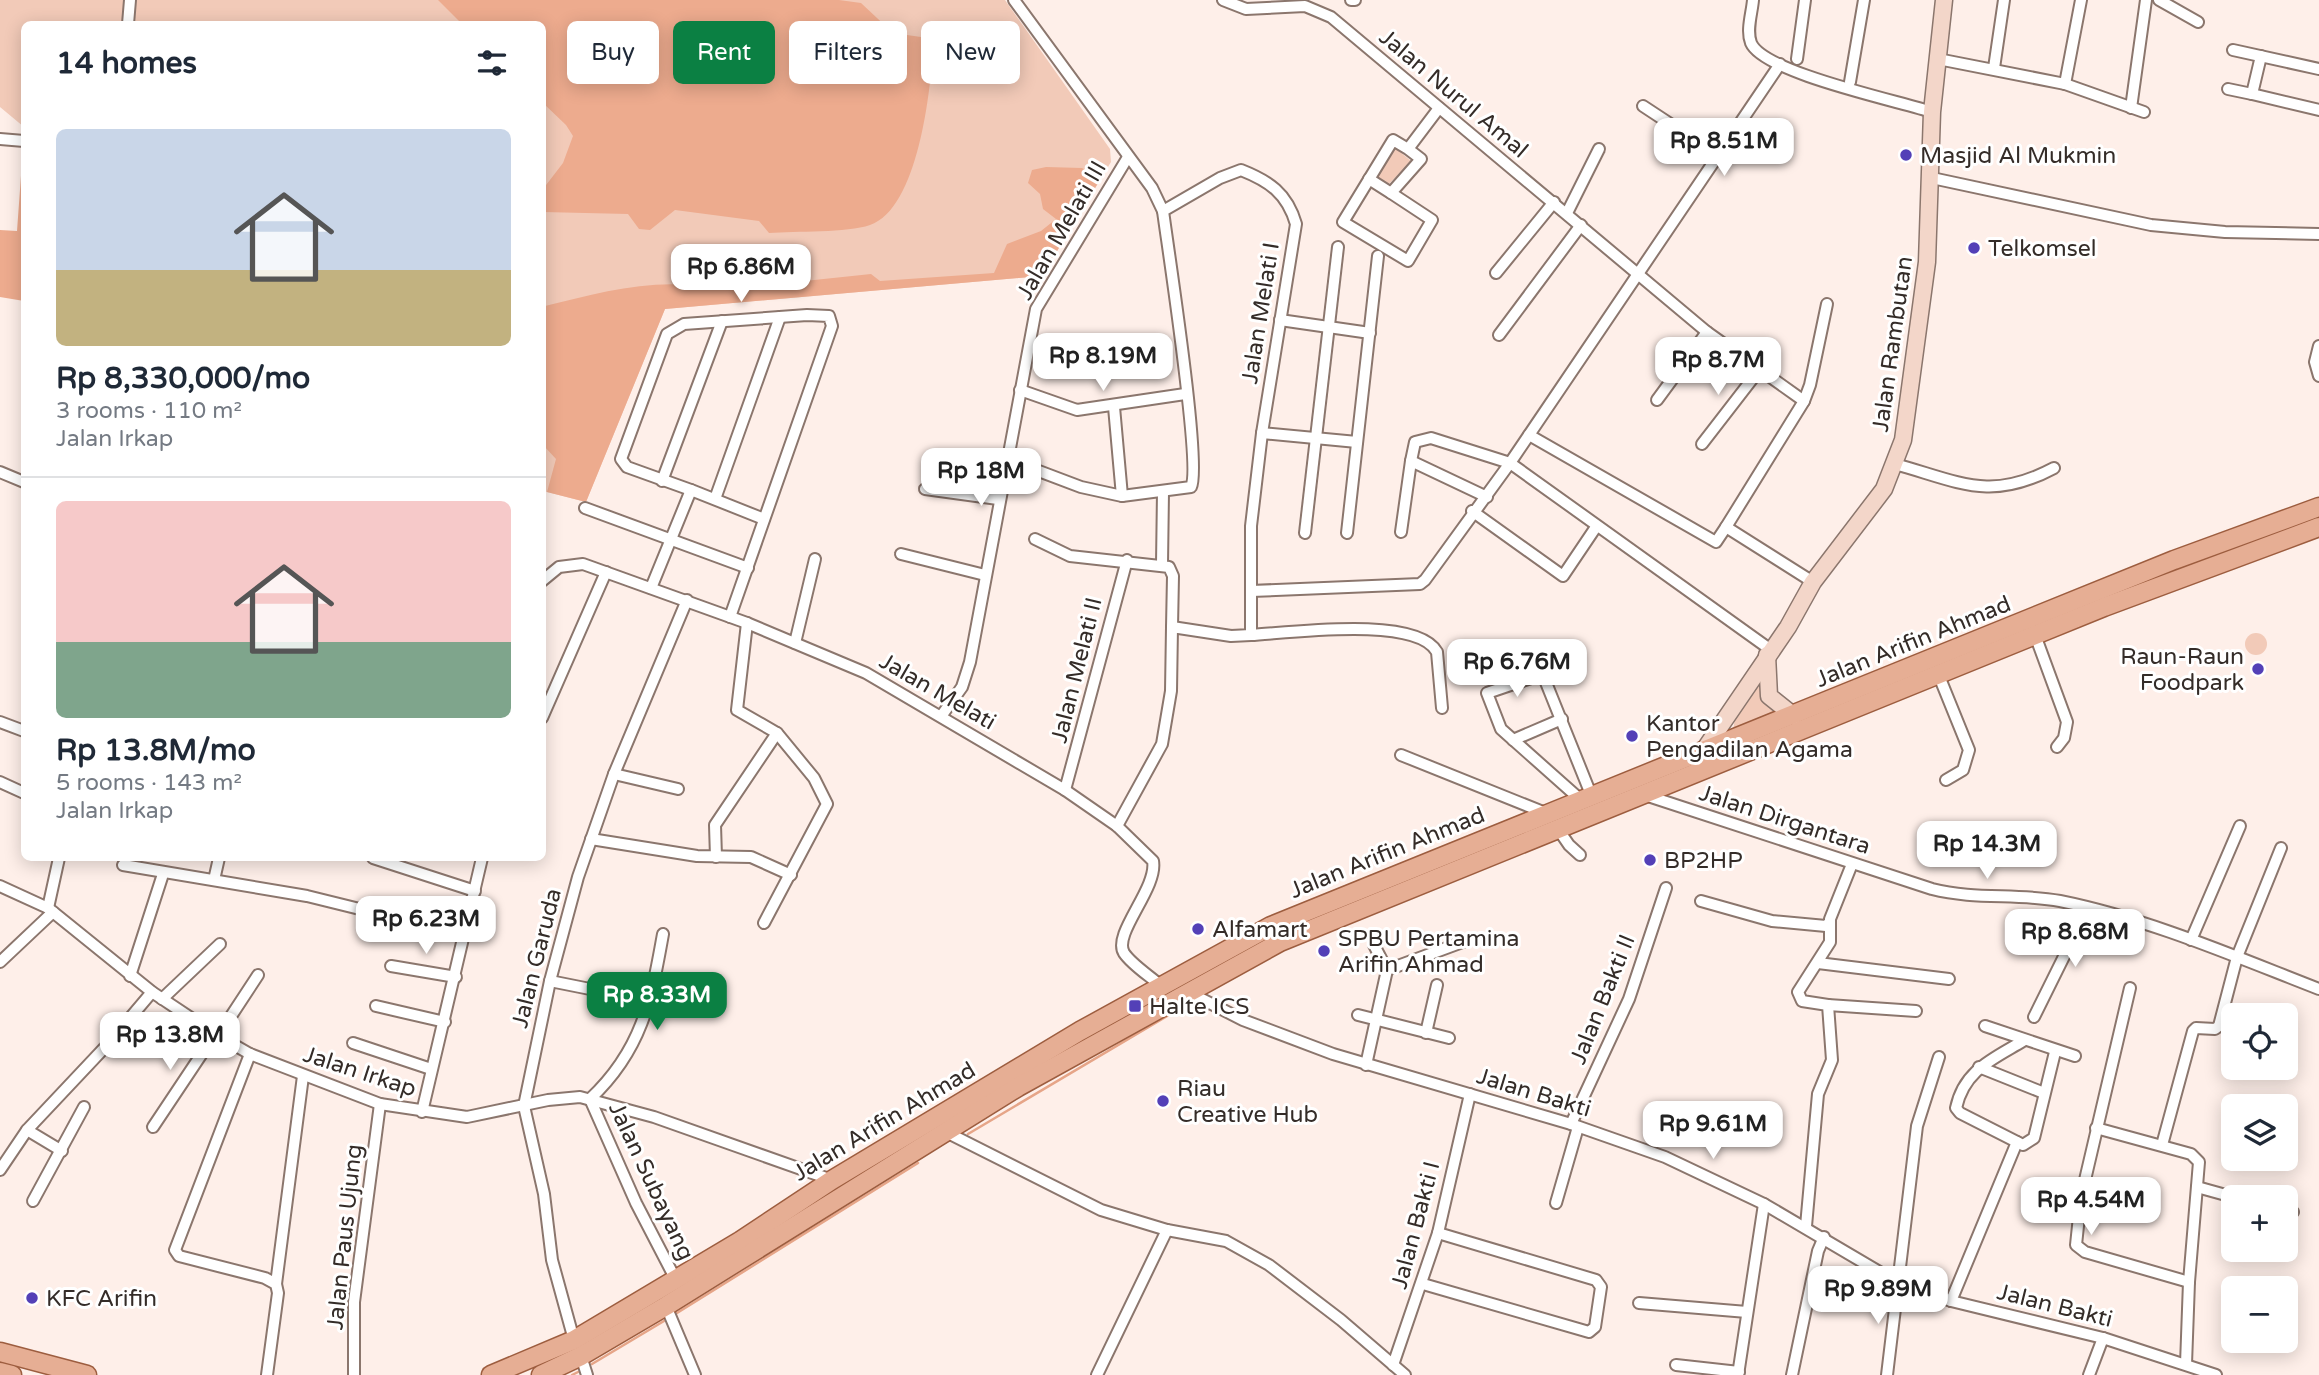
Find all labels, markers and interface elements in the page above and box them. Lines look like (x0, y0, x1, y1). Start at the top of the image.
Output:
chip: Buy (567, 21, 659, 84)
chip: Rent (673, 21, 775, 84)
chip: Filters (789, 21, 907, 84)
chip: New (921, 21, 1020, 84)
street label: Jalan Nurul Amal (1373, 23, 1534, 164)
icon: filters (473, 44, 511, 82)
text: 14 homes (56, 45, 197, 82)
pin: Rp 8.51M (1652, 118, 1796, 178)
text: Rp 8.51M (1670, 127, 1778, 155)
place label: Masjid Al Mukmin (1920, 142, 2116, 170)
marker: Masjid Al Mukmin (1898, 147, 1914, 163)
street label: Jalan Melati III (1011, 156, 1113, 305)
icon: home (221, 174, 347, 300)
place label: Telkomsel (1988, 235, 2097, 263)
marker: Telkomsel (1966, 240, 1982, 256)
street label: Jalan Melati I (1236, 241, 1286, 386)
pin: Rp 6.86M (669, 244, 813, 304)
text: Rp 6.86M (687, 253, 795, 281)
street label: Jalan Rambutan (1867, 255, 1919, 434)
pin: Rp 8.19M (1031, 334, 1175, 393)
pin: Rp 8.7M (1653, 338, 1783, 397)
text: Rp 8.19M (1049, 342, 1157, 370)
text: Rp 8.7M (1671, 346, 1765, 374)
text: Rp 8,330,000/mo (56, 360, 310, 397)
text: 3 rooms · 110 m² (56, 397, 242, 425)
text: Jalan Irkap (56, 425, 173, 453)
pin: Rp 18M (924, 448, 1038, 508)
text: Rp 18M (937, 457, 1025, 485)
icon: home (221, 546, 347, 672)
street label: Jalan Arifin Ahmad (1812, 590, 2015, 694)
street label: Jalan Melati II (1045, 594, 1109, 746)
pin: Rp 6.76M (1445, 640, 1589, 699)
place label: Raun-Raun Foodpark (2120, 643, 2244, 697)
street label: Jalan Melati (874, 647, 1001, 737)
text: Rp 6.76M (1463, 648, 1571, 676)
marker: Raun-Raun Foodpark (2250, 661, 2266, 677)
place label: Kantor Pengadilan Agama (1646, 710, 1853, 764)
marker: Kantor Pengadilan Agama (1624, 728, 1640, 744)
text: Rp 13.8M/mo (56, 732, 256, 769)
text: 5 rooms · 143 m² (56, 769, 242, 797)
street label: Jalan Dirgantara (1696, 779, 1874, 861)
text: Jalan Irkap (56, 797, 173, 825)
street label: Jalan Arifin Ahmad (1286, 801, 1489, 905)
pin: Rp 14.3M (1915, 822, 2059, 881)
text: Rp 14.3M (1933, 830, 2041, 858)
place label: BP2HP (1664, 847, 1743, 875)
marker: BP2HP (1642, 852, 1658, 868)
street label: Jalan Garuda (506, 886, 568, 1031)
pin: Rp 6.23M (354, 897, 498, 956)
text: Rp 6.23M (372, 905, 480, 933)
pin: Rp 8.68M (2003, 909, 2147, 969)
place label: Alfamart (1212, 916, 1308, 944)
text: Rp 8.68M (2021, 918, 2129, 946)
marker: Alfamart (1190, 921, 1206, 937)
place label: SPBU Pertamina Arifin Ahmad (1338, 925, 1519, 979)
street label: Jalan Bakti II (1564, 930, 1642, 1068)
marker: SPBU Pertamina Arifin Ahmad (1316, 943, 1332, 959)
pin: Rp 8.33M (585, 972, 729, 1032)
text: Rp 8.33M (603, 981, 711, 1009)
place label: Halte ICS (1149, 993, 1249, 1021)
marker: Halte ICS (1127, 998, 1143, 1014)
map controls (2221, 1003, 2298, 1353)
button: locate (2221, 1003, 2298, 1080)
pin: Rp 13.8M (98, 1012, 242, 1072)
text: Rp 13.8M (116, 1021, 224, 1049)
street label: Jalan Irkap (300, 1041, 420, 1103)
street label: Jalan Arifin Ahmad (788, 1056, 981, 1187)
street label: Jalan Bakti (1473, 1062, 1594, 1124)
place label: Riau Creative Hub (1177, 1075, 1318, 1129)
marker: Riau Creative Hub (1155, 1093, 1171, 1109)
button: layers (2221, 1094, 2298, 1171)
street label: Jalan Subayang (602, 1098, 700, 1265)
pin: Rp 9.61M (1641, 1102, 1785, 1161)
text: Rp 9.61M (1659, 1110, 1767, 1138)
street label: Jalan Paus Ujung (321, 1143, 369, 1331)
street label: Jalan Bakti I (1386, 1158, 1446, 1292)
pin: Rp 4.54M (2019, 1178, 2163, 1237)
button: + (2221, 1185, 2298, 1262)
text: Rp 4.54M (2037, 1186, 2145, 1214)
pin: Rp 9.89M (1806, 1266, 1950, 1326)
text: Rp 9.89M (1824, 1275, 1932, 1303)
button: − (2221, 1276, 2298, 1353)
street label: Jalan Bakti (1994, 1278, 2115, 1334)
place label: KFC Arifin (46, 1285, 157, 1313)
marker: KFC Arifin (24, 1290, 40, 1306)

